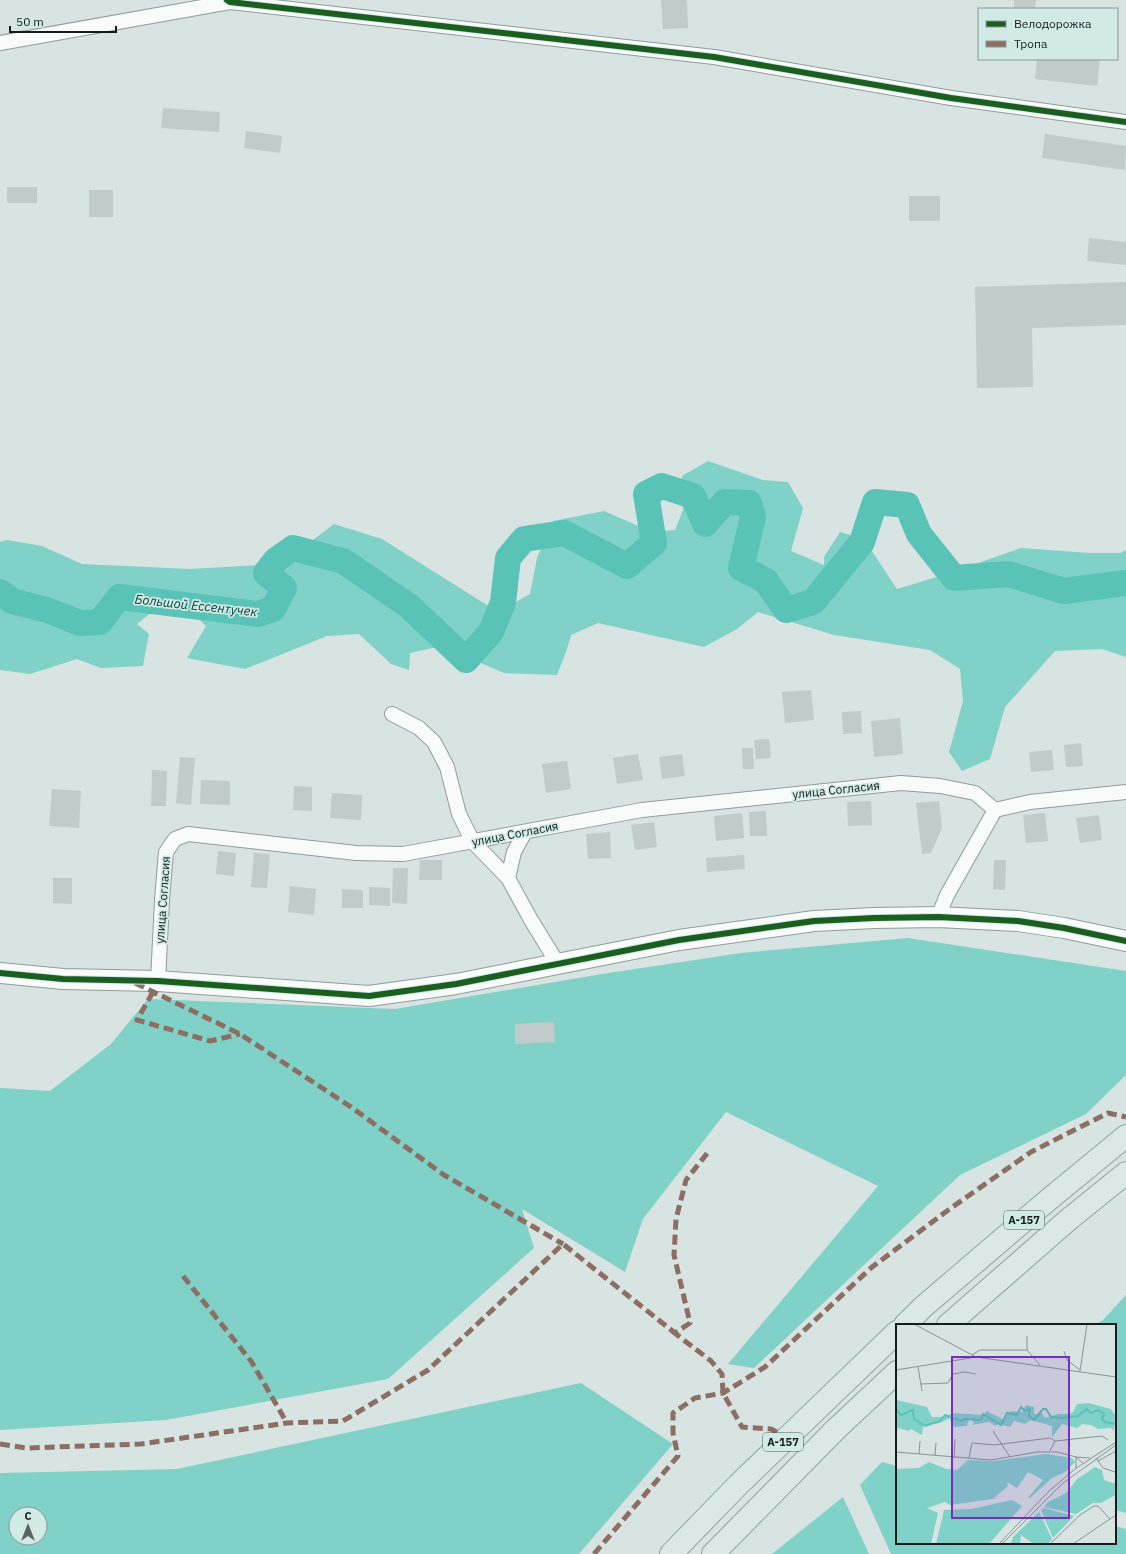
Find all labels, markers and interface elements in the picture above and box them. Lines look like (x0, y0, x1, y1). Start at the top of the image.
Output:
scale bar (10, 8, 116, 34)
legend (978, 8, 1118, 60)
text: 50 m (16, 14, 44, 29)
text: Велодорожка (1014, 16, 1092, 31)
text: Тропа (1014, 36, 1048, 51)
water label: Большой Ессентучек (134, 591, 258, 620)
street label: улица Согласия (791, 777, 880, 802)
street label: улица Согласия (470, 818, 559, 849)
street label: улица Согласия (152, 856, 173, 944)
road number: А-157 (1004, 1211, 1044, 1229)
inset map (896, 1324, 1116, 1544)
road number: А-157 (763, 1433, 803, 1451)
north arrow (8, 1506, 48, 1546)
text: С (24, 1509, 32, 1523)

